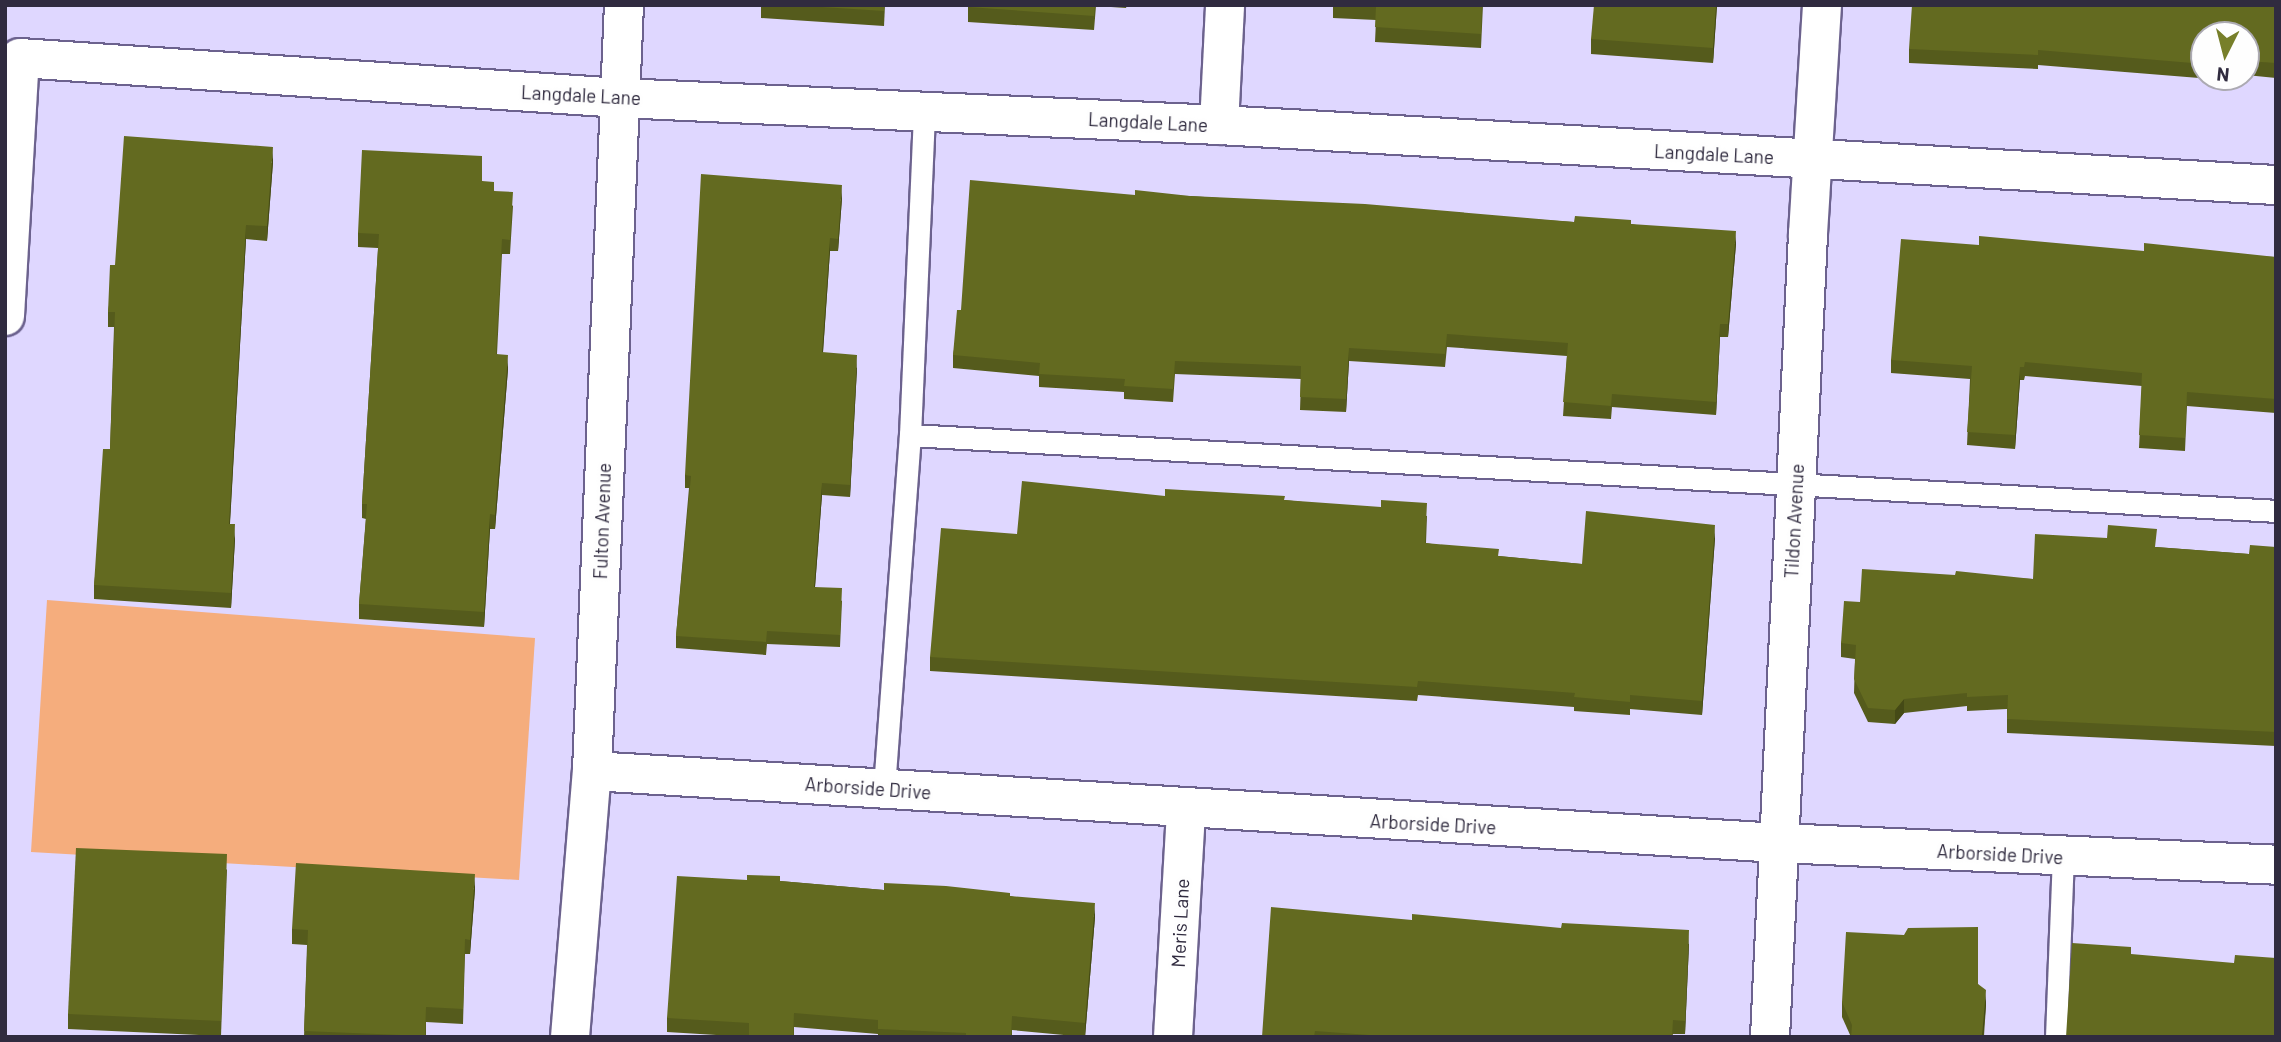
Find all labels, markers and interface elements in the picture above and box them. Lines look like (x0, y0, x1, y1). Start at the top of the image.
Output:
north arrow (2190, 21, 2260, 91)
text: N (2215, 63, 2230, 87)
street label: Langdale Lane (520, 80, 642, 110)
street label: Langdale Lane (1087, 107, 1209, 137)
street label: Langdale Lane (1653, 139, 1775, 169)
street label: Fulton Avenue (589, 462, 615, 580)
street label: Tildon Avenue (1780, 463, 1808, 579)
street label: Arborside Drive (804, 772, 932, 804)
street label: Arborside Drive (1369, 809, 1497, 839)
street label: Arborside Drive (1936, 839, 2064, 869)
street label: Meris Lane (1166, 878, 1194, 968)

